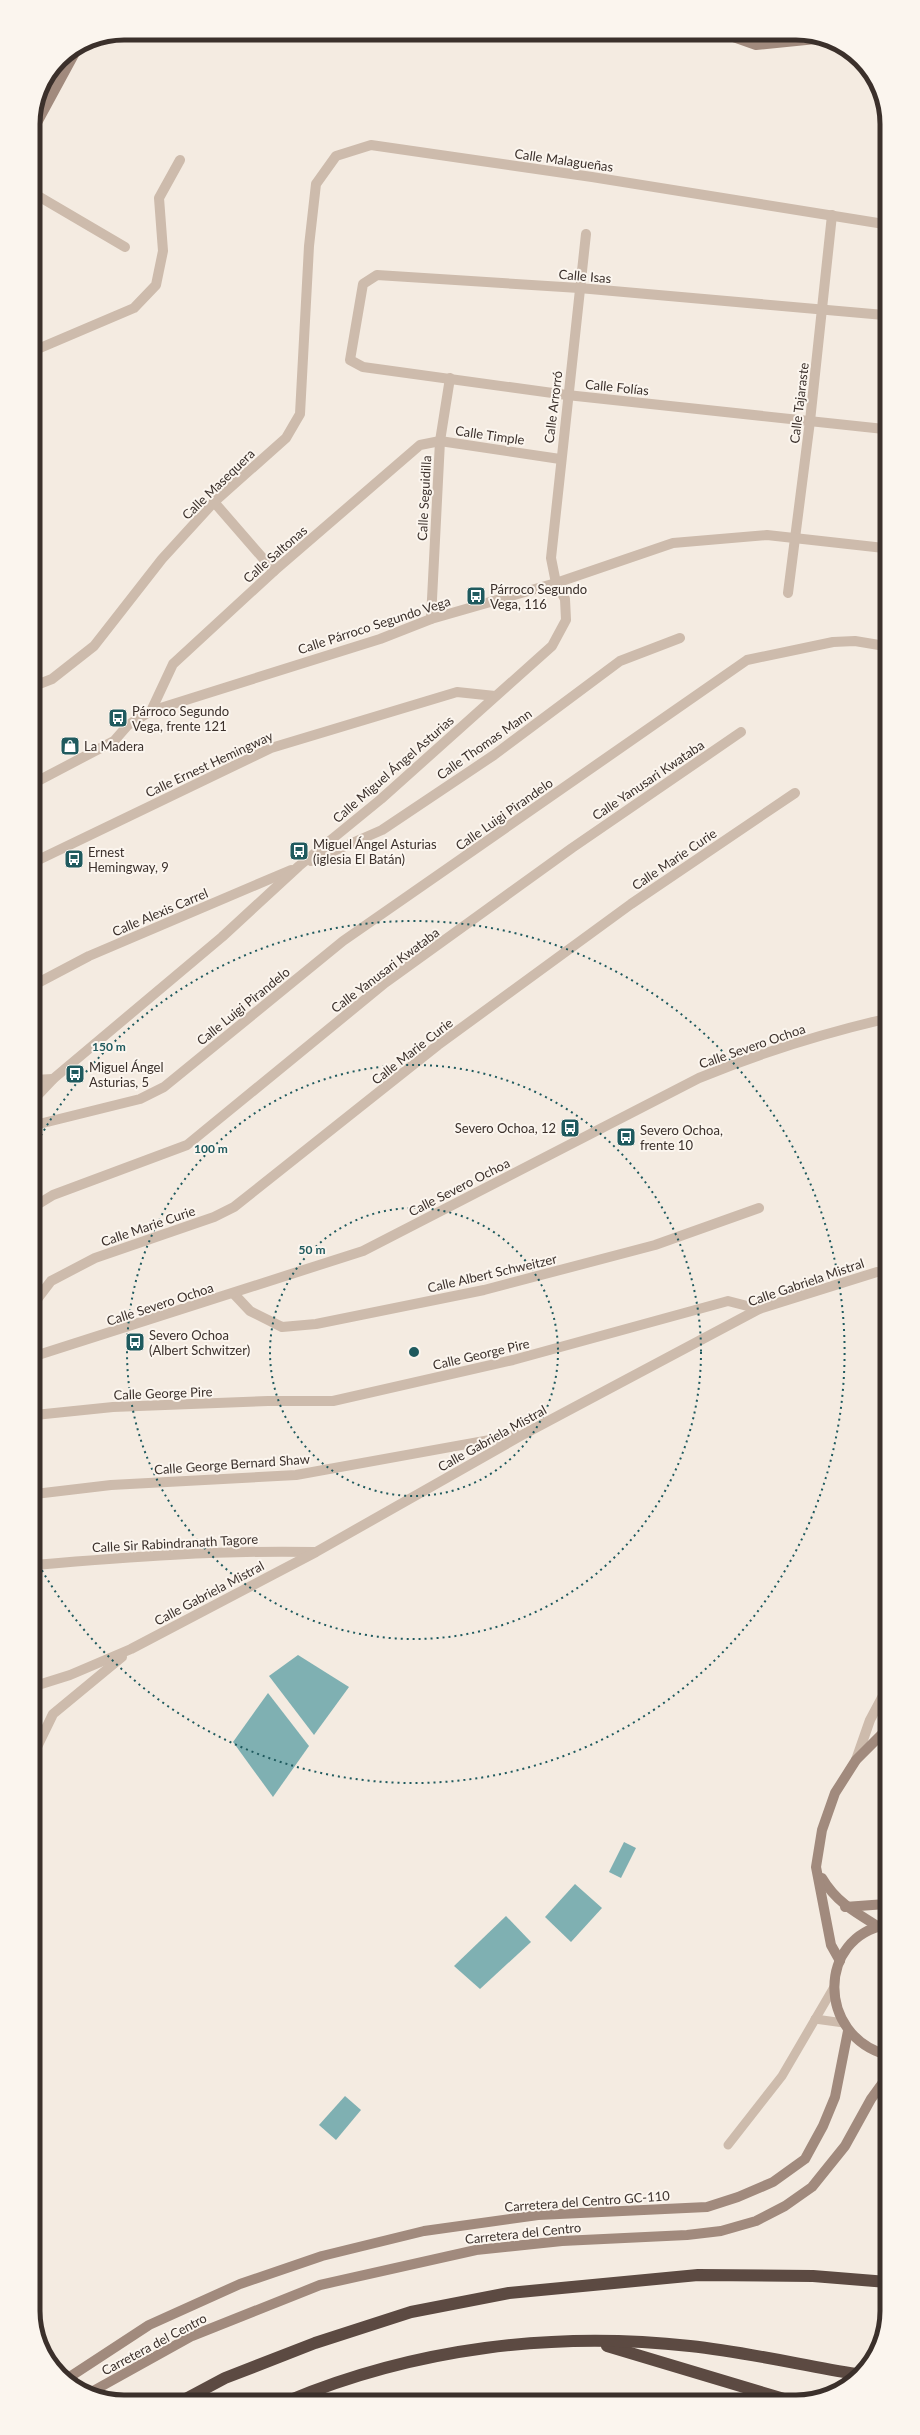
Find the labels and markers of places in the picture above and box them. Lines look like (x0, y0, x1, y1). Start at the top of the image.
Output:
place label: Párroco Segundo Vega, 116 (490, 581, 587, 612)
bus stop icon: Párroco Segundo Vega, 116 (465, 585, 487, 607)
place label: Párroco Segundo Vega, frente 121 (132, 703, 229, 734)
bus stop icon: Párroco Segundo Vega, frente 121 (107, 707, 129, 729)
shop icon: La Madera (59, 735, 81, 757)
place label: La Madera (84, 738, 144, 754)
place label: Miguel Ángel Asturias (iglesia El Batán) (313, 836, 437, 867)
bus stop icon: Miguel Ángel Asturias (iglesia El Batán) (288, 840, 310, 862)
place label: Ernest Hemingway, 9 (88, 844, 169, 875)
bus stop icon: Ernest Hemingway, 9 (63, 848, 85, 870)
place label: Miguel Ángel Asturias, 5 (89, 1059, 164, 1090)
bus stop icon: Miguel Ángel Asturias, 5 (64, 1063, 86, 1085)
bus stop icon: Severo Ochoa, 12 (559, 1117, 581, 1139)
place label: Severo Ochoa, 12 (455, 1120, 556, 1136)
place label: Severo Ochoa, frente 10 (640, 1122, 723, 1153)
bus stop icon: Severo Ochoa, frente 10 (615, 1126, 637, 1148)
place label: Severo Ochoa (Albert Schwitzer) (149, 1327, 250, 1358)
bus stop icon: Severo Ochoa (Albert Schwitzer) (124, 1331, 146, 1353)
centre of rings (407, 1345, 421, 1359)

